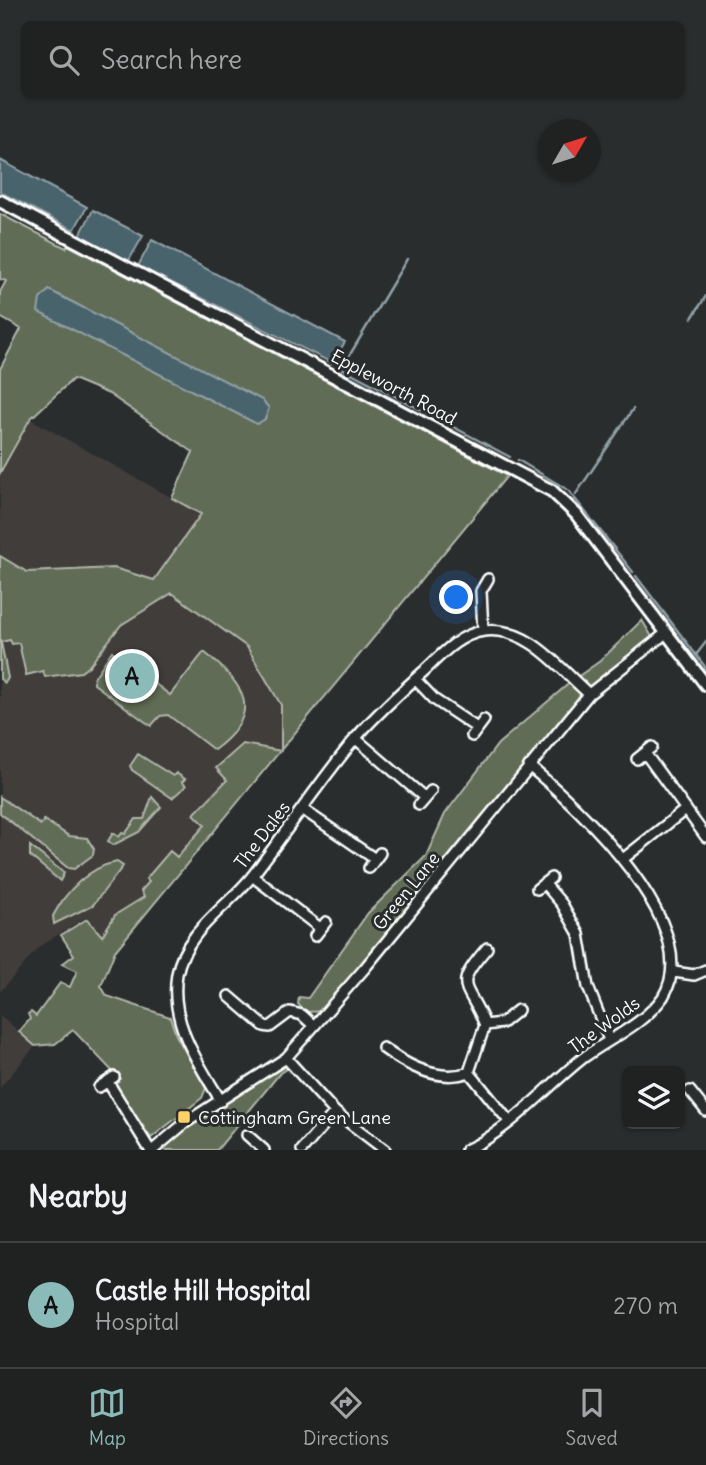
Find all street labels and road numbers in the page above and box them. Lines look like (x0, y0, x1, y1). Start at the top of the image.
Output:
street label: Eppleworth Road (327, 344, 461, 430)
street label: The Dales (229, 797, 295, 873)
street label: Green Lane (367, 847, 445, 935)
street label: The Wolds (564, 991, 644, 1059)

